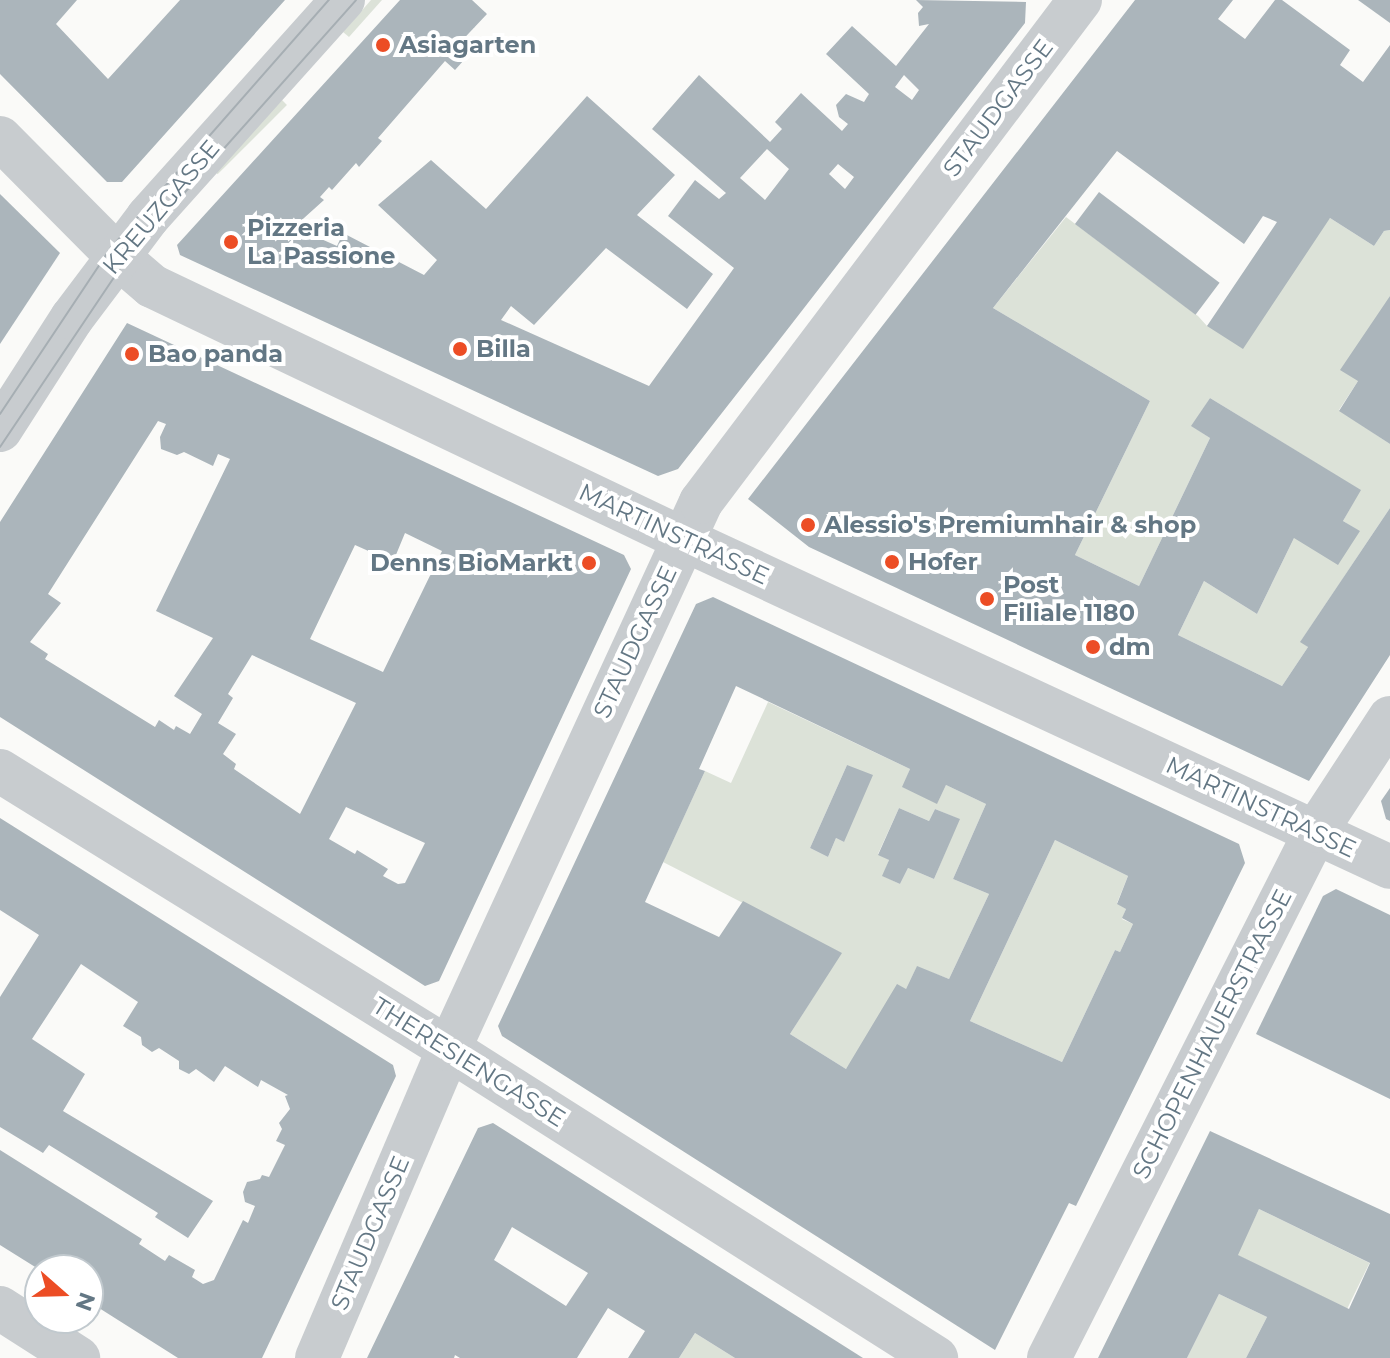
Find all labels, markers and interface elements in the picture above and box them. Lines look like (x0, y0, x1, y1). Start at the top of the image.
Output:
place label: Asiagarten (399, 31, 536, 59)
street label: STAUDGASSE (937, 34, 1059, 182)
marker: Asiagarten (374, 36, 392, 54)
street label: KREUZGASSE (97, 134, 225, 280)
place label: Pizzeria La Passione (247, 214, 395, 270)
marker: Pizzeria La Passione (222, 233, 240, 251)
place label: Billa (476, 335, 531, 363)
place label: Bao panda (148, 340, 283, 368)
marker: Billa (451, 340, 469, 358)
marker: Bao panda (123, 345, 141, 363)
street label: MARTINSTRASSE (574, 477, 774, 591)
place label: Alessio's Premiumhair & shop (824, 511, 1196, 539)
marker: Alessio's Premiumhair & shop (799, 516, 817, 534)
place label: Hofer (908, 548, 978, 576)
place label: Denns BioMarkt (370, 549, 573, 577)
marker: Hofer (883, 553, 901, 571)
marker: Denns BioMarkt (580, 554, 598, 572)
street label: STAUDGASSE (587, 561, 683, 723)
place label: Post Filiale 1180 (1003, 571, 1135, 627)
marker: Post Filiale 1180 (978, 590, 996, 608)
place label: dm (1109, 633, 1151, 661)
marker: dm (1084, 638, 1102, 656)
street label: MARTINSTRASSE (1161, 750, 1361, 864)
street label: SCHOPENHAUERSTRASSE (1126, 884, 1298, 1184)
street label: THERESIENGASSE (367, 991, 571, 1133)
street label: STAUDGASSE (325, 1152, 415, 1314)
north arrow (24, 1254, 104, 1334)
text: N (69, 1289, 101, 1315)

